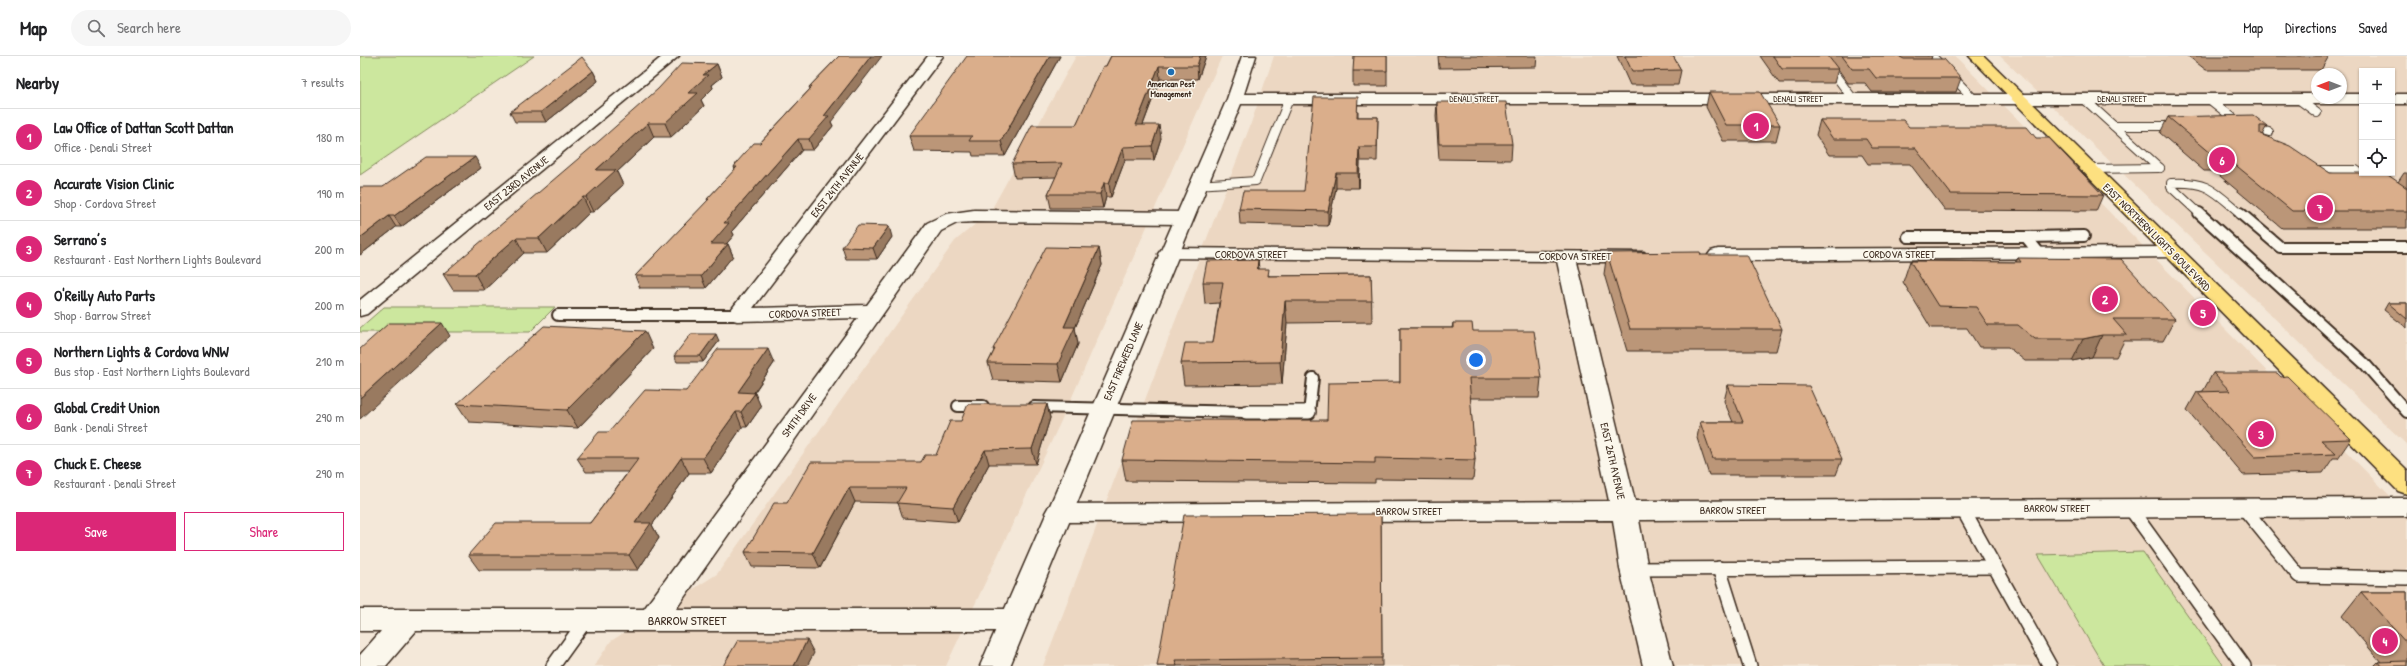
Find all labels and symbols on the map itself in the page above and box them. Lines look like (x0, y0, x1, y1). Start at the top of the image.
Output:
marker: American Pest Management (1166, 67, 1176, 77)
north arrow (2311, 68, 2347, 104)
place label: American Pest Management (1147, 78, 1195, 101)
street label: DENALI STREET (1449, 93, 1500, 105)
street label: DENALI STREET (1773, 93, 1824, 105)
street label: DENALI STREET (2097, 93, 2148, 105)
pin: 1 (1743, 111, 1769, 141)
pin: 6 (2209, 145, 2235, 175)
street label: EAST 24TH AVENUE (807, 150, 867, 220)
street label: EAST 23RD AVENUE (481, 153, 551, 213)
street label: EAST NORTHERN LIGHTS BOULEVARD (2100, 180, 2214, 294)
pin: 7 (2307, 193, 2333, 223)
street label: CORDOVA STREET (1215, 247, 1288, 261)
street label: CORDOVA STREET (1863, 247, 1936, 261)
street label: CORDOVA STREET (1539, 249, 1612, 263)
pin: 2 (2092, 284, 2118, 314)
pin: 5 (2190, 298, 2216, 328)
street label: CORDOVA STREET (768, 305, 842, 321)
street label: EAST FIREWEED LANE (1100, 319, 1146, 402)
your location (1466, 350, 1486, 370)
street label: SMITH DRIVE (778, 390, 820, 440)
pin: 3 (2248, 419, 2274, 449)
street label: EAST 26TH AVENUE (1597, 421, 1629, 501)
street label: BARROW STREET (2024, 501, 2091, 515)
street label: BARROW STREET (1700, 503, 1767, 517)
street label: BARROW STREET (1376, 504, 1443, 518)
street label: BARROW STREET (648, 611, 727, 629)
pin: 4 (2372, 626, 2398, 656)

